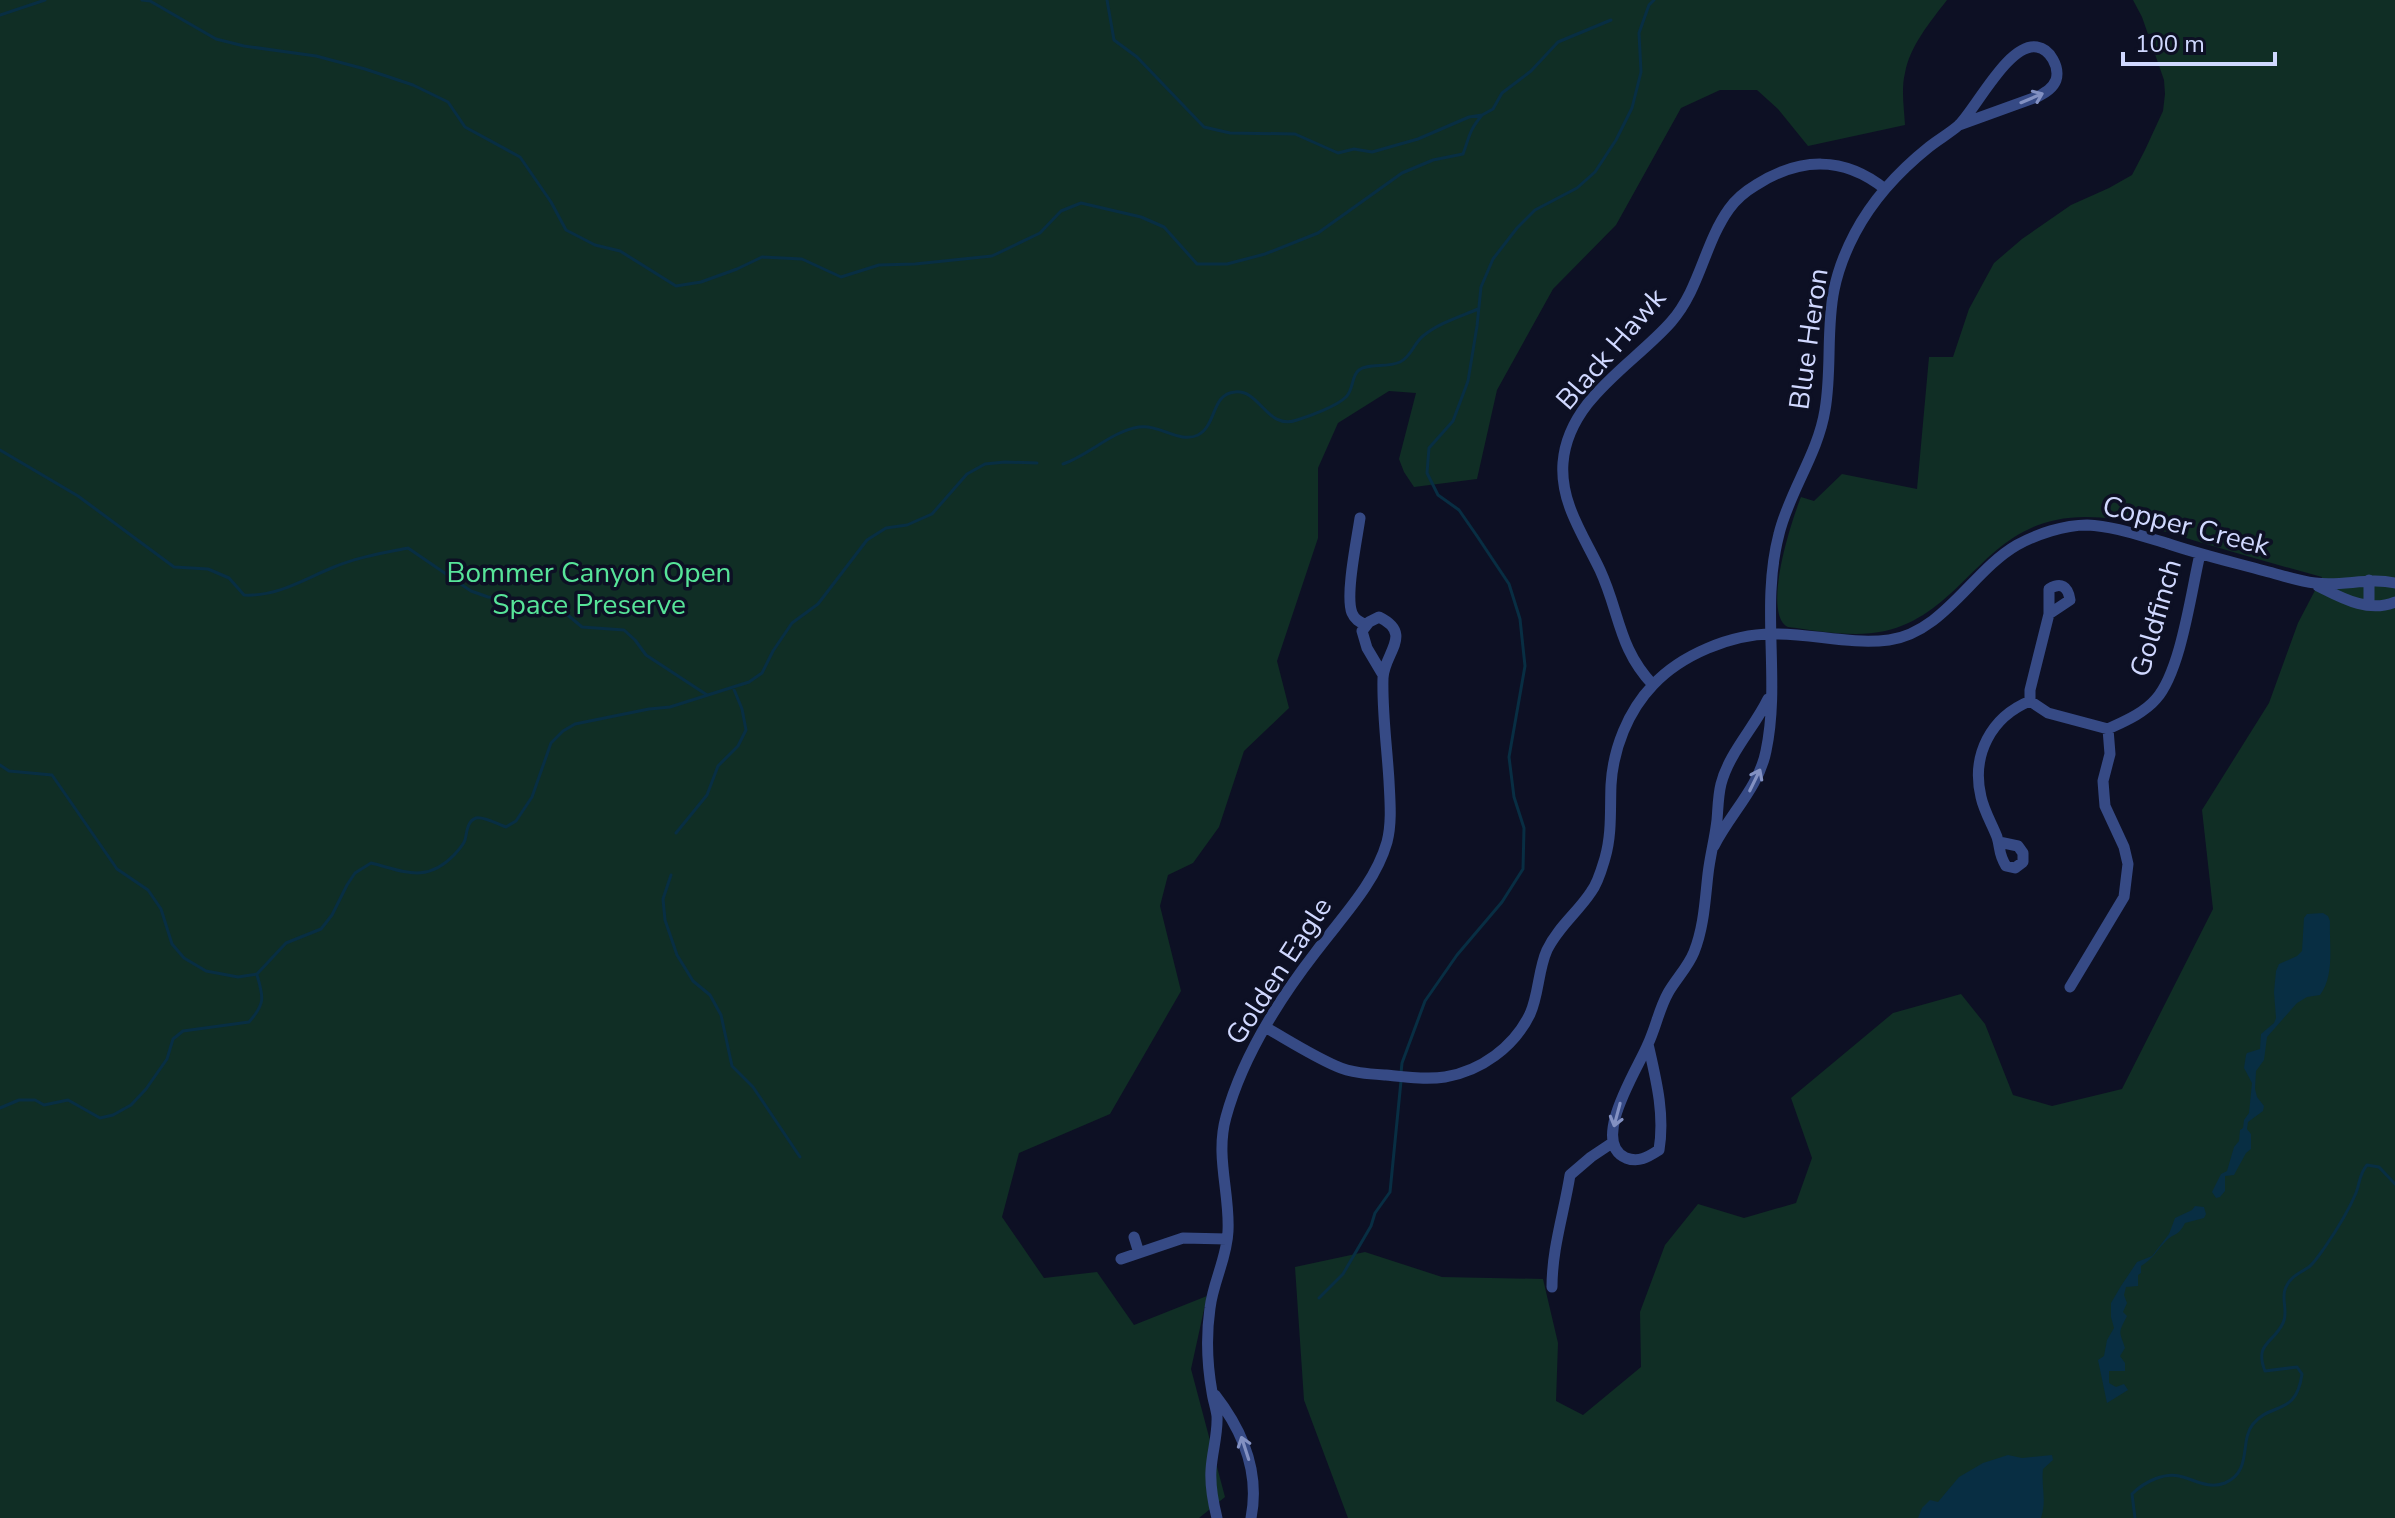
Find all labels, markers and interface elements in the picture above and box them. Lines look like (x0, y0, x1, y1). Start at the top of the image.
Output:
scale bar (2123, 16, 2275, 66)
text: 100 m (2135, 28, 2205, 60)
one-way arrow (2019, 90, 2044, 105)
street label: Blue Heron (1780, 266, 1838, 412)
street label: Black Hawk (1548, 279, 1675, 418)
street label: Copper Creek (2099, 487, 2274, 565)
park label: Bommer Canyon Open Space Preserve (447, 554, 732, 624)
street label: Goldfinch (2121, 555, 2191, 681)
one-way arrow (1748, 768, 1763, 792)
street label: Golden Eagle (1217, 890, 1341, 1052)
one-way arrow (1609, 1101, 1624, 1127)
one-way arrow (1236, 1436, 1251, 1461)

